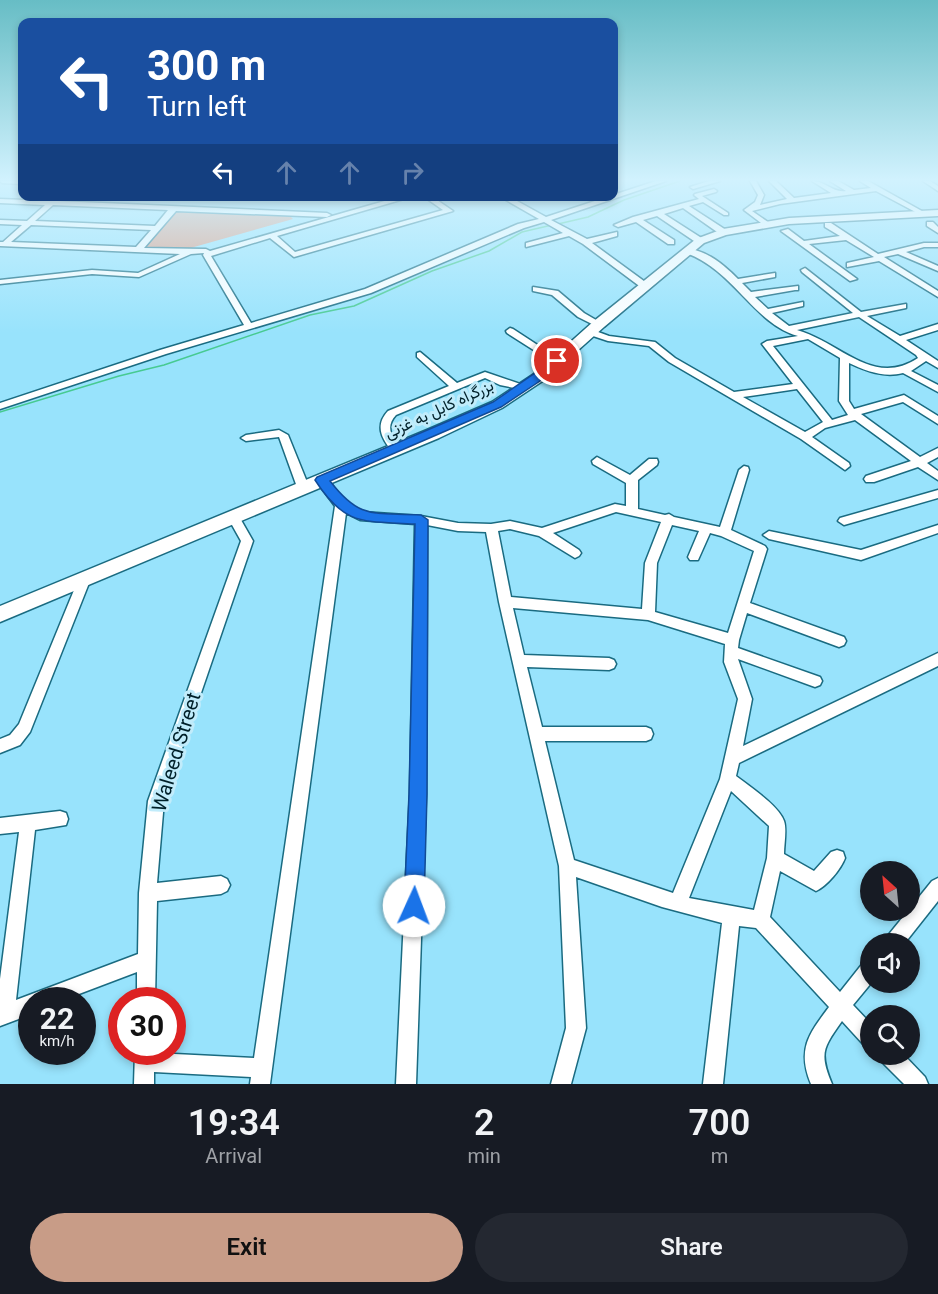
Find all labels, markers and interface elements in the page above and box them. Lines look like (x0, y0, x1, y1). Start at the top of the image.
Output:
text: 300 m (147, 41, 266, 90)
icon: left (48, 42, 126, 120)
text: Turn left (147, 91, 247, 123)
icon: left (207, 156, 240, 189)
icon: ahead (270, 156, 303, 189)
icon: ahead (333, 156, 366, 189)
icon: right (396, 156, 429, 189)
pin (531, 335, 582, 386)
icon: arrive (540, 344, 573, 377)
street label: بزرگراه کابل به غزنی (381, 375, 497, 443)
street label: Waleed Street (146, 689, 206, 815)
north arrow (860, 861, 920, 921)
map controls (860, 861, 920, 1065)
position arrow (382, 874, 446, 938)
button: sound (860, 933, 920, 993)
speed limit sign: 30 (108, 987, 186, 1065)
text: 22 (40, 1001, 74, 1036)
button: search (860, 1005, 920, 1065)
text: km/h (39, 1032, 75, 1050)
text: 19:34 (188, 1102, 280, 1144)
text: 2 (474, 1102, 494, 1144)
text: 700 (689, 1102, 750, 1144)
text: Arrival (205, 1144, 262, 1168)
text: min (467, 1144, 501, 1168)
text: m (711, 1144, 728, 1168)
button: Exit (30, 1213, 463, 1282)
button: Share (475, 1213, 908, 1282)

